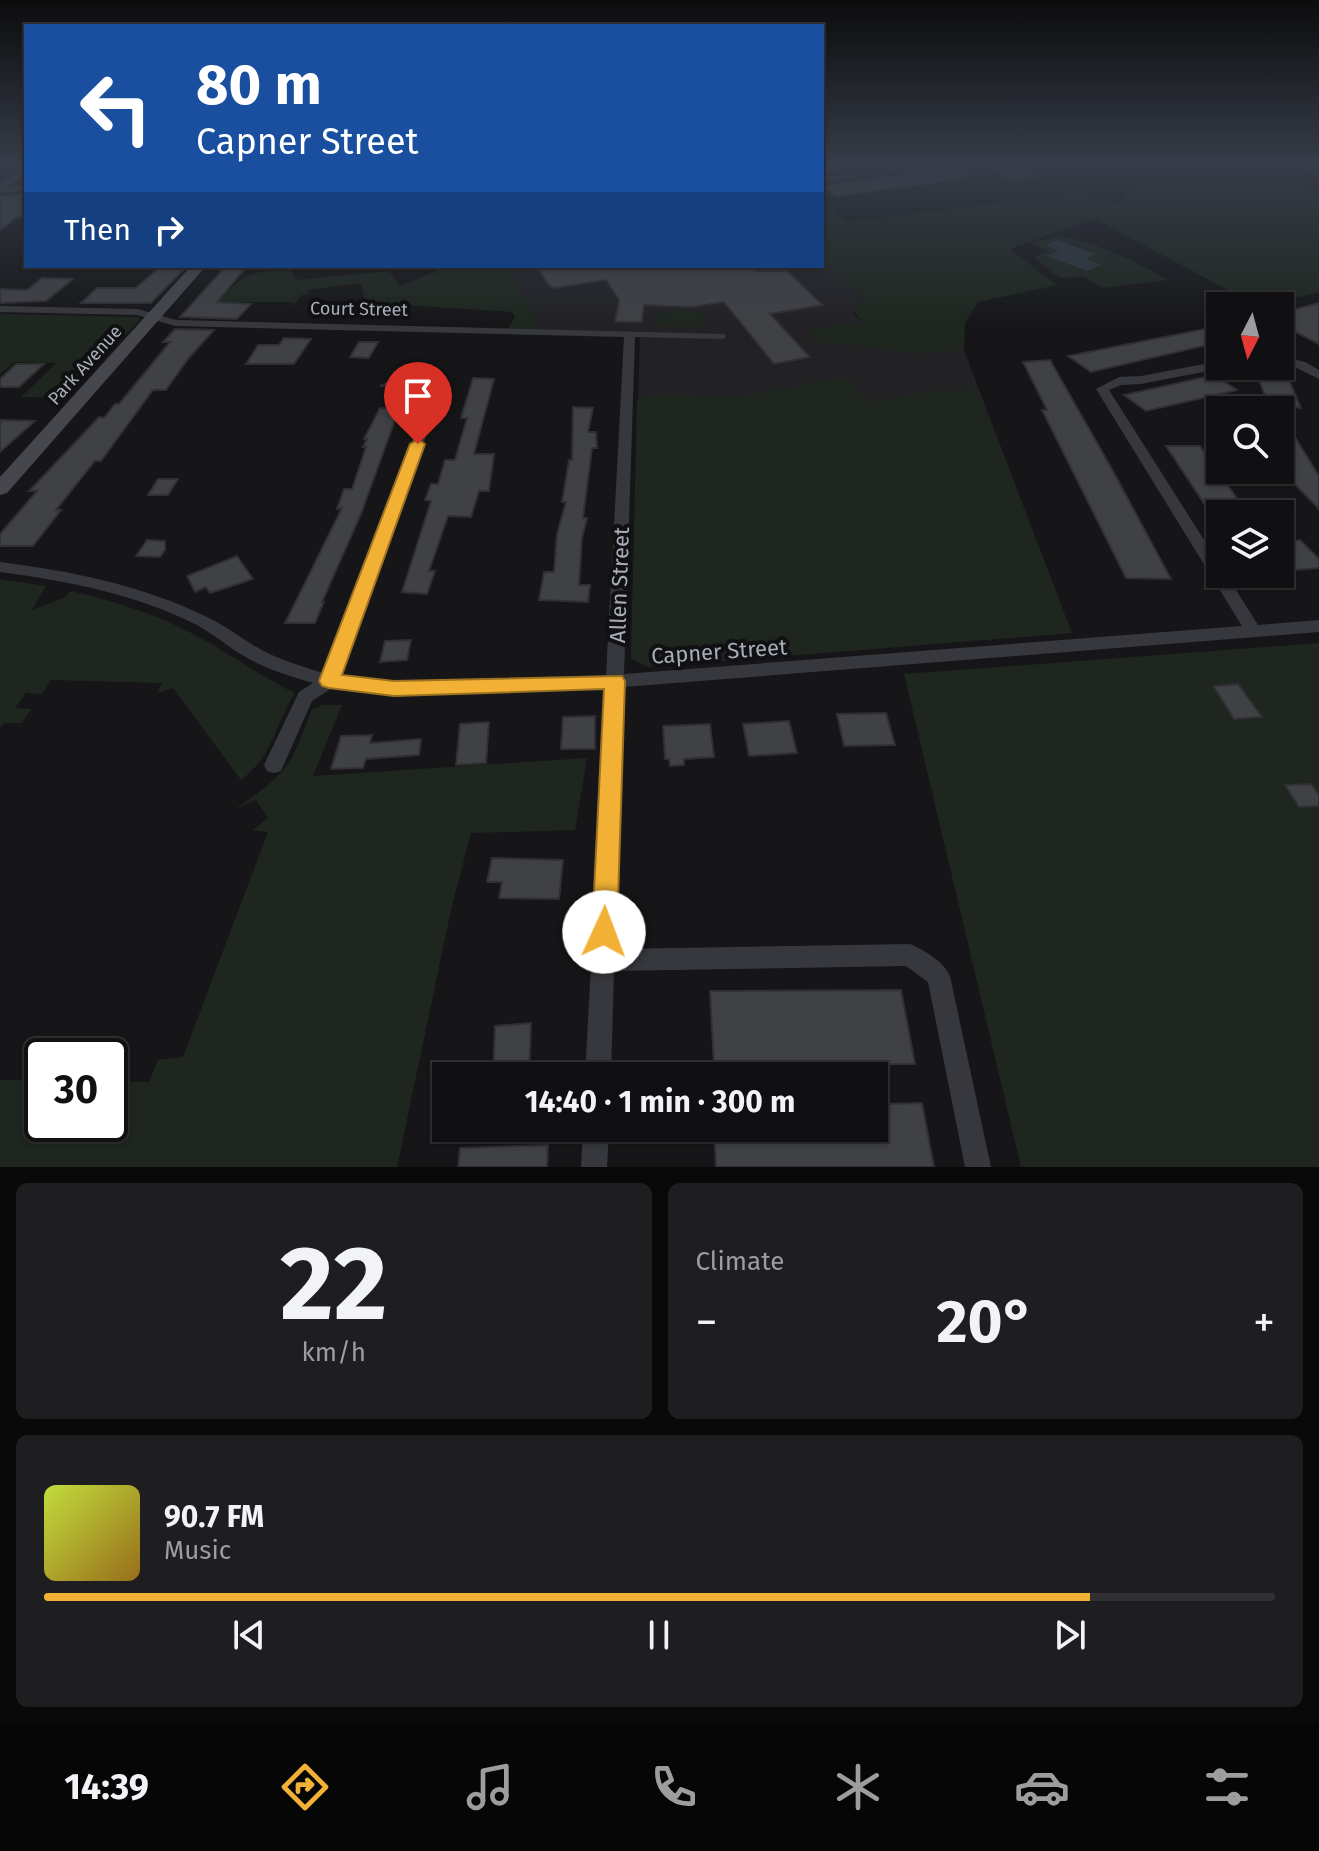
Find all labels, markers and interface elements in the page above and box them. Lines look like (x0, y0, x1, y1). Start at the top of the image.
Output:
text: 80 m (196, 52, 322, 119)
icon: left (64, 56, 168, 160)
text: Capner Street (196, 120, 419, 164)
icon: right (147, 208, 191, 252)
text: Then (64, 212, 131, 248)
north arrow (1206, 292, 1294, 380)
map controls (1206, 292, 1294, 588)
street label: Court Street (310, 297, 409, 321)
street label: Park Avenue (43, 321, 127, 409)
pin (384, 362, 452, 444)
icon: arrive (396, 374, 440, 418)
button: search (1206, 396, 1294, 484)
button: layers (1206, 500, 1294, 588)
street label: Allen Street (604, 527, 635, 643)
street label: Capner Street (650, 633, 788, 670)
position arrow (562, 890, 646, 974)
speed limit sign: 30 (24, 1038, 128, 1142)
text: 14:40 · 1 min · 300 m (525, 1084, 795, 1120)
text: 22 (280, 1222, 388, 1347)
text: Climate (696, 1246, 784, 1277)
text: 20° (937, 1286, 1034, 1358)
text: − (696, 1296, 718, 1349)
text: + (1253, 1296, 1275, 1349)
text: km/h (302, 1337, 366, 1368)
text: 90.7 FM (164, 1499, 264, 1535)
text: Music (164, 1535, 231, 1566)
icon: previous (227, 1613, 271, 1657)
icon: pause (637, 1613, 681, 1657)
icon: next (1048, 1613, 1092, 1657)
icon: directions (277, 1759, 333, 1815)
icon: music (462, 1759, 518, 1815)
icon: phone (646, 1759, 702, 1815)
icon: climate (830, 1759, 886, 1815)
icon: car (1014, 1759, 1070, 1815)
icon: filters (1199, 1759, 1255, 1815)
text: 14:39 (64, 1765, 149, 1809)

